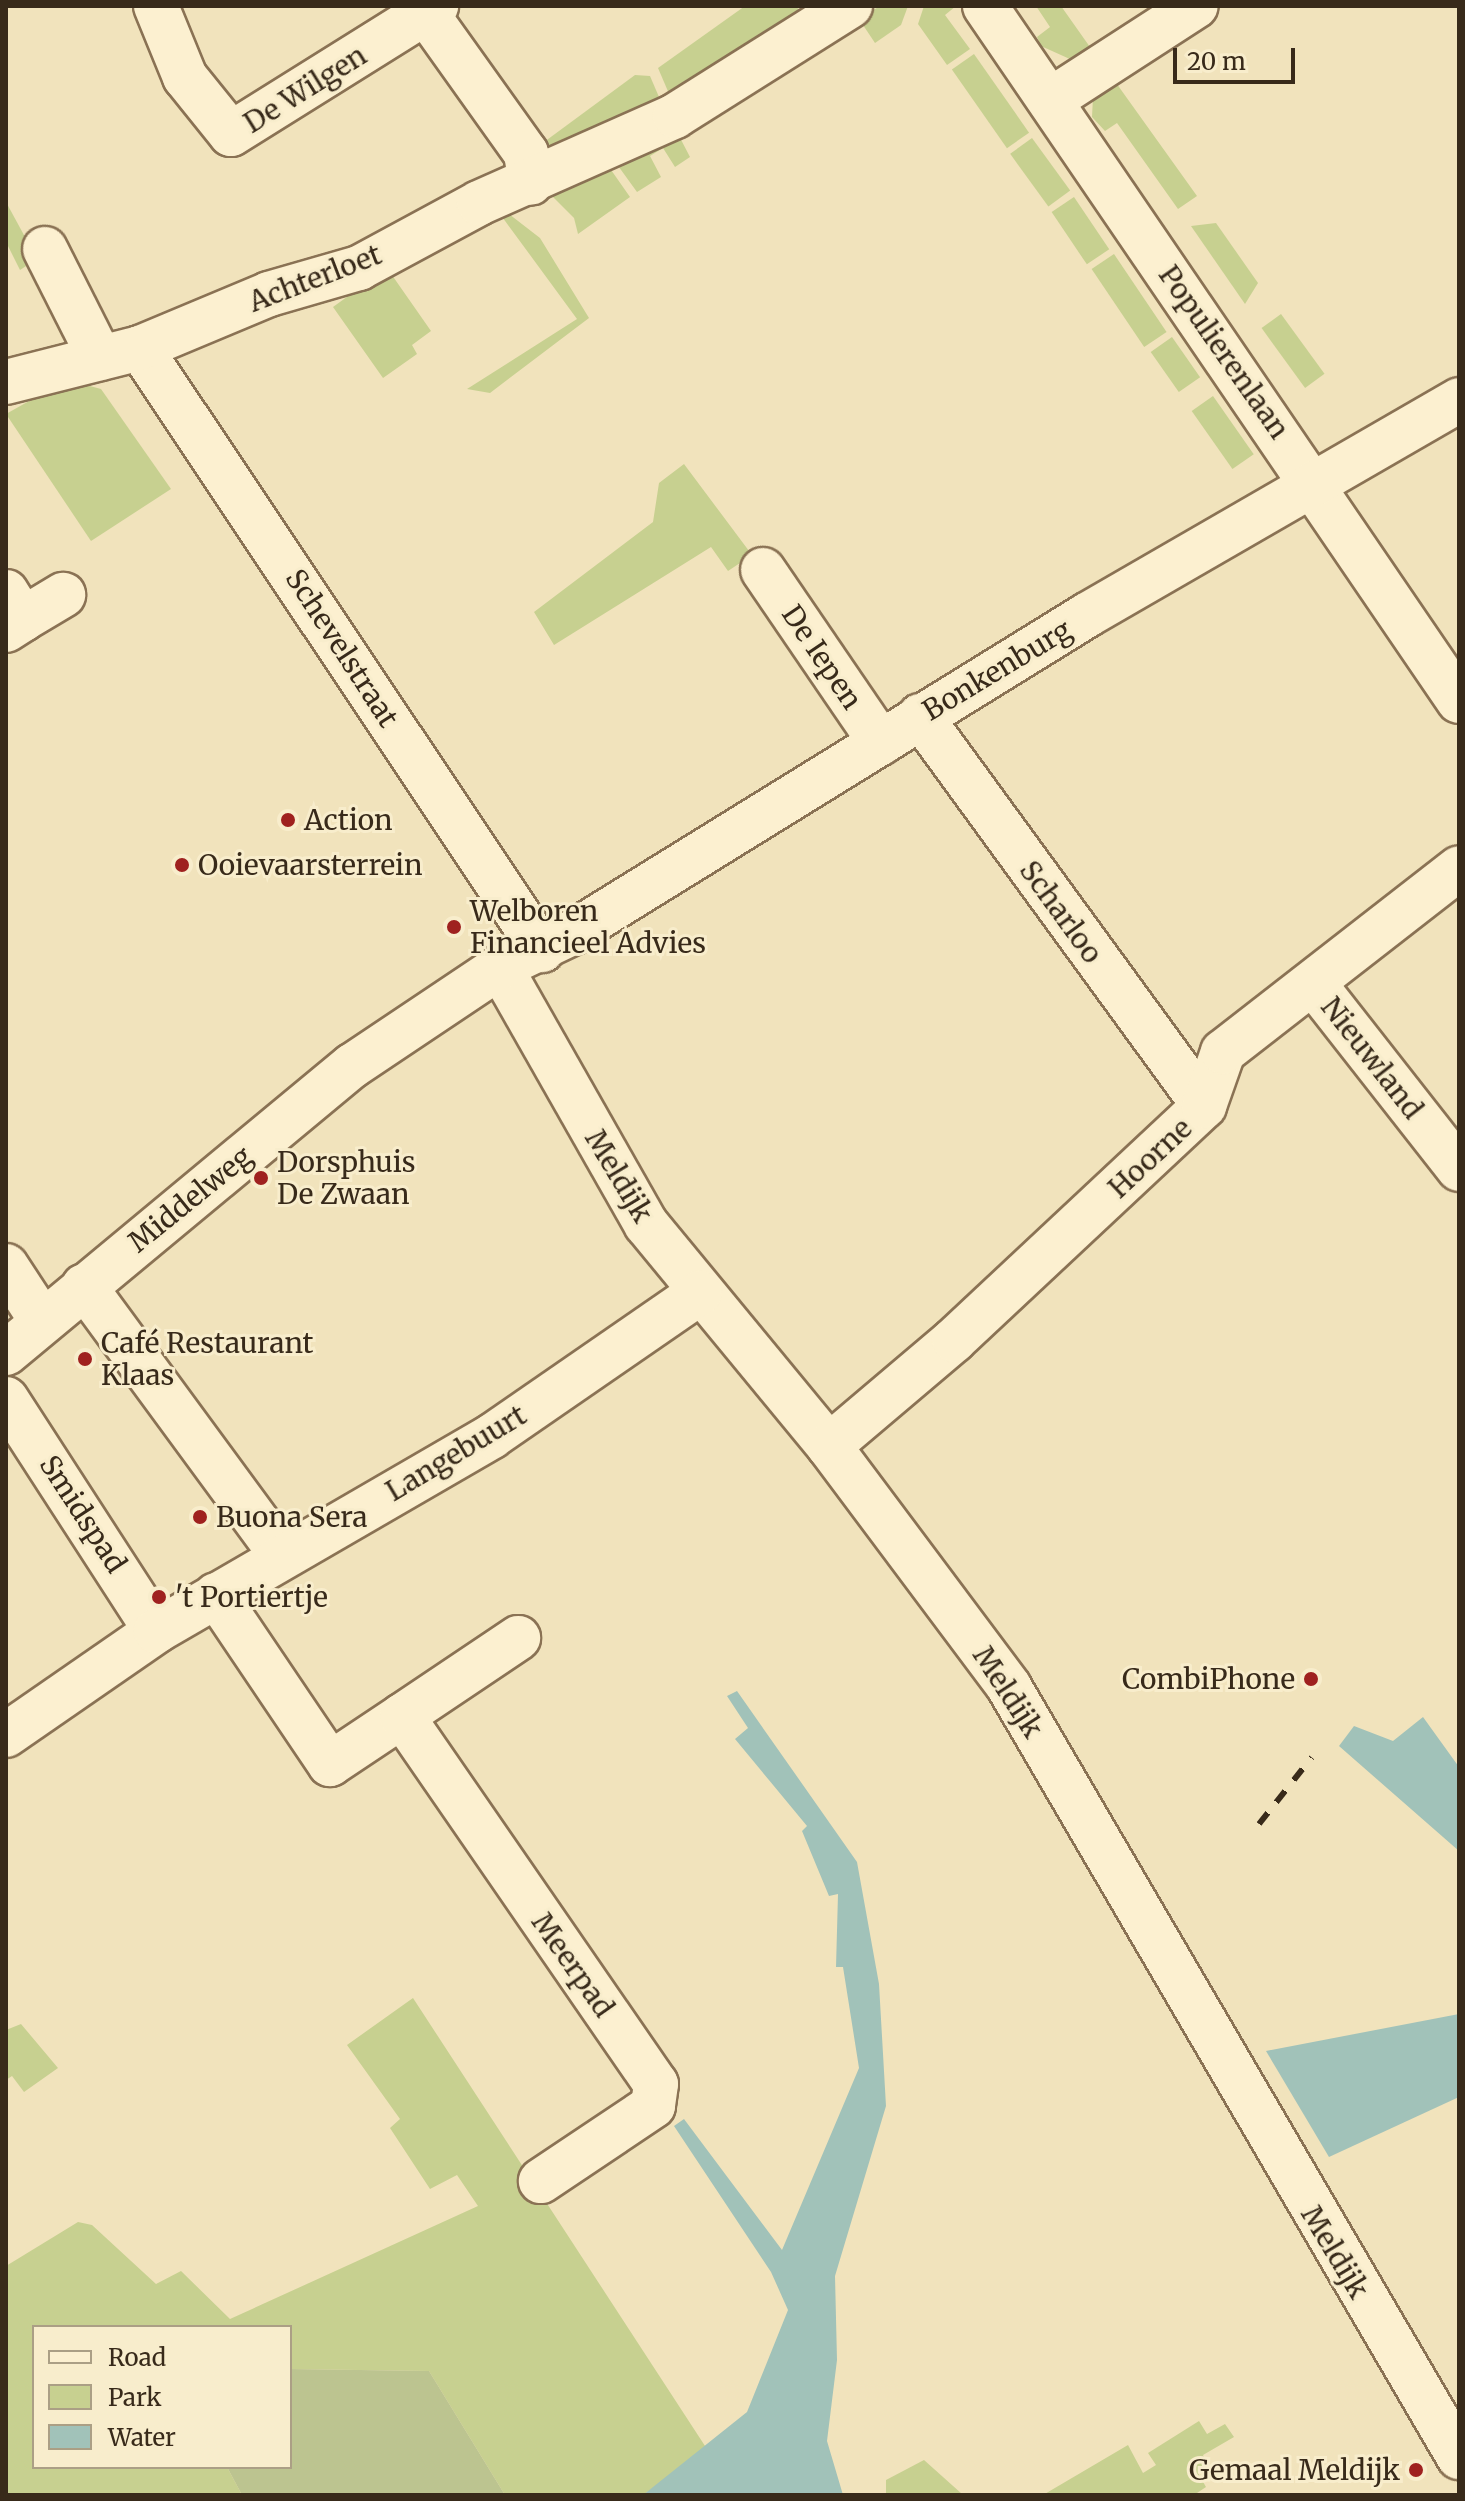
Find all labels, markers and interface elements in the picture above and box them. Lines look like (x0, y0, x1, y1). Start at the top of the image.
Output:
scale bar (1177, 32, 1299, 82)
street label: De Wilgen (238, 38, 372, 140)
text: 20 m (1187, 46, 1246, 77)
street label: Achterloet (244, 237, 386, 319)
street label: Populierenlaan (1152, 259, 1296, 445)
street label: Schevelstraat (279, 563, 405, 733)
street label: De Iepen (775, 599, 869, 715)
street label: Bonkenburg (917, 613, 1077, 727)
place label: Action (304, 803, 393, 837)
marker: Action (279, 811, 297, 829)
place label: Ooievaarsterrein (198, 848, 423, 882)
street label: Scharloo (1013, 854, 1109, 970)
marker: Ooievaarsterrein (173, 856, 191, 874)
place label: Welboren Financieel Advies (470, 894, 706, 960)
marker: Welboren Financieel Advies (445, 918, 463, 936)
street label: Nieuwland (1314, 991, 1430, 1125)
street label: Hoorne (1102, 1111, 1198, 1205)
street label: Meldijk (578, 1124, 660, 1228)
street label: Middelweg (122, 1139, 258, 1259)
place label: Dorsphuis De Zwaan (277, 1145, 416, 1211)
marker: Dorsphuis De Zwaan (252, 1169, 270, 1187)
place label: Café Restaurant Klaas (101, 1326, 313, 1392)
marker: Café Restaurant Klaas (76, 1350, 94, 1368)
street label: Langebuurt (380, 1398, 532, 1508)
street label: Smidspad (33, 1449, 133, 1579)
place label: Buona Sera (216, 1500, 368, 1534)
marker: Buona Sera (191, 1508, 209, 1526)
place label: 't Portiertje (175, 1580, 328, 1614)
marker: 't Portiertje (150, 1588, 168, 1606)
street label: Meldijk (966, 1640, 1050, 1744)
place label: CombiPhone (1122, 1662, 1295, 1696)
marker: CombiPhone (1302, 1670, 1320, 1688)
street label: Meerpad (525, 1906, 621, 2024)
street label: Meldijk (1294, 2200, 1376, 2304)
legend (32, 2325, 292, 2469)
text: Road (108, 2342, 166, 2373)
text: Park (108, 2382, 161, 2413)
text: Water (108, 2422, 176, 2453)
place label: Gemaal Meldijk (1189, 2453, 1400, 2487)
marker: Gemaal Meldijk (1407, 2461, 1425, 2479)

